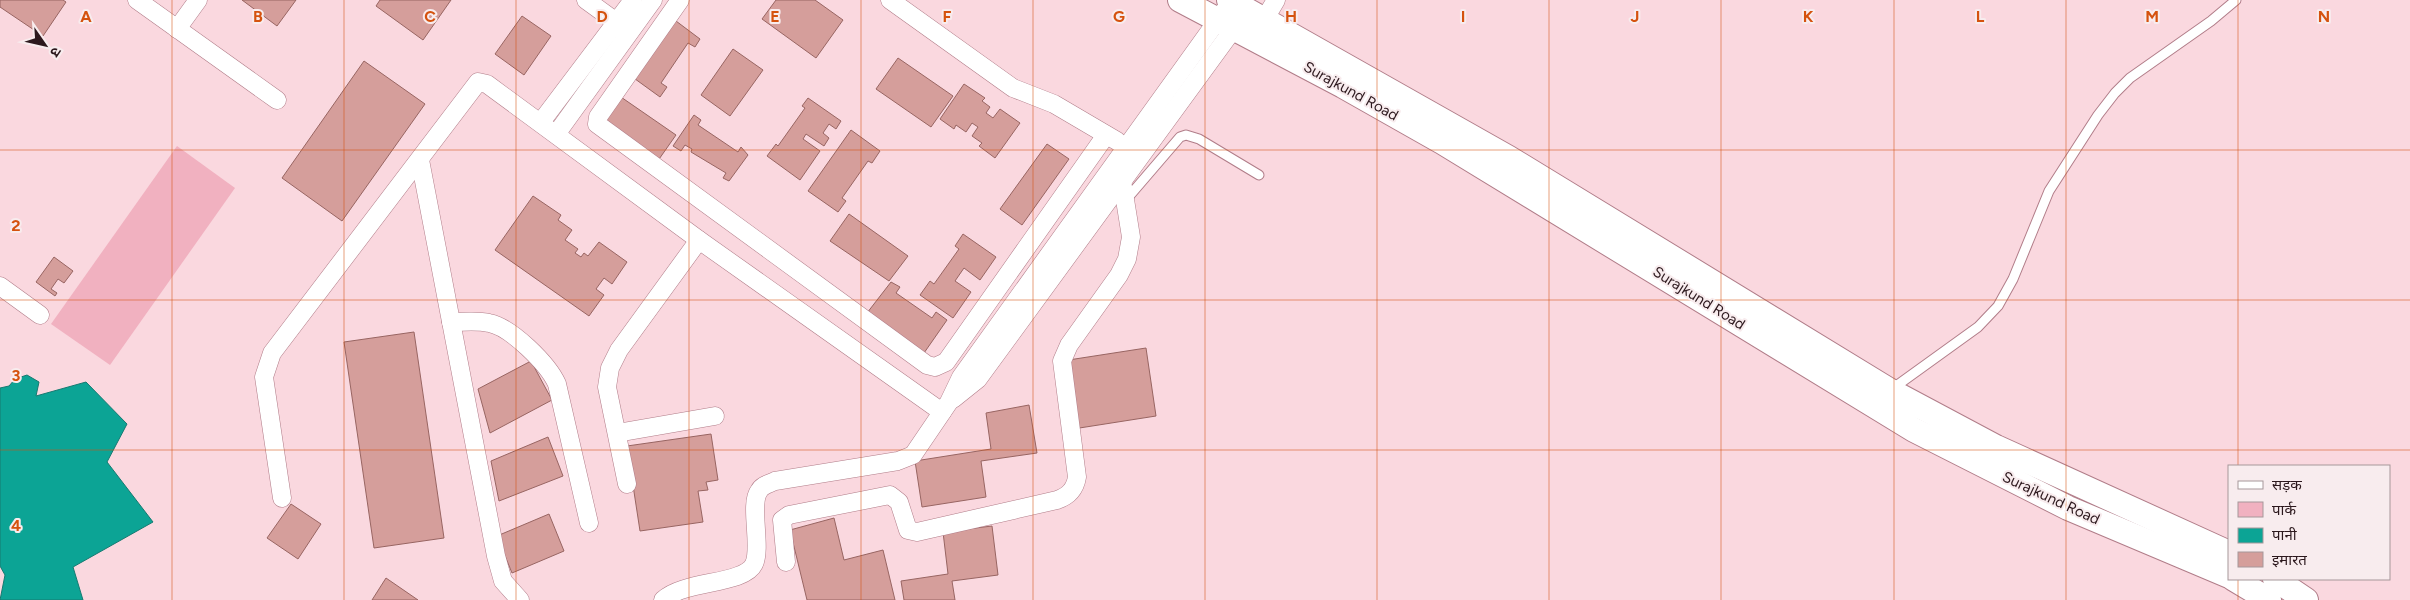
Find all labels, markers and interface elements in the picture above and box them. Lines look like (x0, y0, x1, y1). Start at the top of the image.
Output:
text: A (80, 7, 92, 26)
text: B (253, 7, 263, 26)
text: C (424, 7, 436, 26)
text: D (596, 7, 608, 26)
text: E (770, 7, 780, 26)
text: F (943, 7, 952, 26)
text: G (1113, 7, 1125, 26)
text: H (1285, 7, 1297, 26)
text: I (1461, 7, 1465, 26)
text: J (1631, 7, 1639, 26)
text: K (1803, 7, 1814, 26)
text: L (1976, 7, 1985, 26)
text: M (2145, 7, 2159, 26)
text: N (2318, 7, 2330, 26)
north arrow (20, 20, 70, 70)
text: उ (46, 44, 65, 61)
street label: Surajkund Road (1301, 58, 1401, 124)
text: 2 (11, 216, 21, 235)
street label: Surajkund Road (1650, 262, 1748, 334)
text: 3 (12, 366, 21, 385)
legend (2228, 465, 2390, 580)
street label: Surajkund Road (1999, 468, 2103, 528)
text: सड़क (2272, 476, 2302, 494)
text: पार्क (2272, 501, 2296, 519)
text: 4 (11, 516, 21, 535)
text: पानी (2272, 526, 2298, 544)
text: इमारत (2272, 551, 2307, 569)

